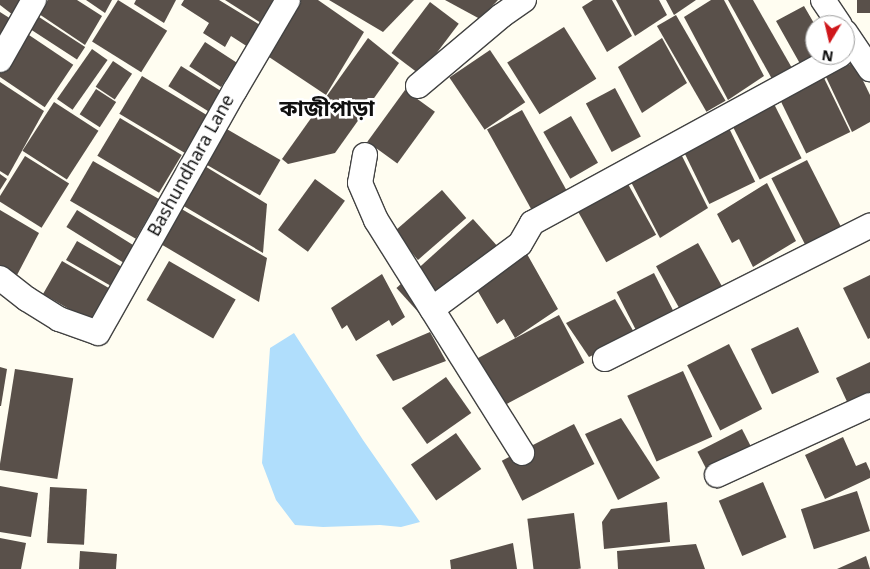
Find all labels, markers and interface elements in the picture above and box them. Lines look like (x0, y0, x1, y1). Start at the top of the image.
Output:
north arrow (805, 15, 855, 65)
text: N (821, 44, 835, 65)
street label: Bashundhara Lane (144, 91, 240, 241)
district label: কাজীপাড়া (280, 98, 374, 124)

